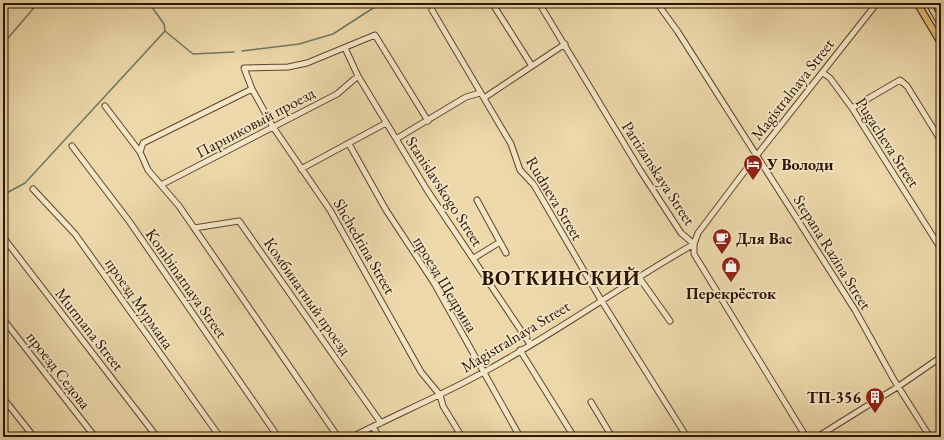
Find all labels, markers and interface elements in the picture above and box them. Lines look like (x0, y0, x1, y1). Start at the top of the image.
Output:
street label: Magistralnaya Street (746, 34, 839, 144)
street label: Парниковый проезд (192, 82, 319, 163)
street label: Pugacheva Street (851, 93, 924, 191)
street label: Partizanskaya Street (617, 117, 700, 229)
street label: Stanislavskogo Street (401, 132, 488, 250)
street label: Rudneva Street (521, 153, 588, 244)
hotel icon: У Володи (742, 153, 764, 181)
place label: У Володи (766, 154, 834, 175)
street label: Stepana Razina Street (789, 191, 876, 314)
street label: Shchedrina Street (329, 195, 400, 298)
street label: Kombinatnaya Street (141, 224, 232, 342)
cafe icon: Для Вас (711, 227, 733, 255)
place label: Для Вас (736, 228, 793, 249)
street label: проезд Щедрина (409, 232, 483, 337)
street label: Комбинатный проезд (259, 233, 356, 360)
street label: проезд Мурмана (100, 253, 179, 354)
shop icon: Перекрёсток (720, 255, 742, 283)
district label: ВОТКИНСКИЙ (481, 265, 641, 291)
street label: Murmana Street (50, 283, 129, 375)
place label: Перекрёсток (686, 283, 776, 304)
street label: Magistralnaya Street (457, 296, 574, 377)
street label: проезд Седова (22, 327, 96, 414)
building icon: ТП-356 (864, 386, 886, 414)
place label: ТП-356 (807, 387, 862, 408)

